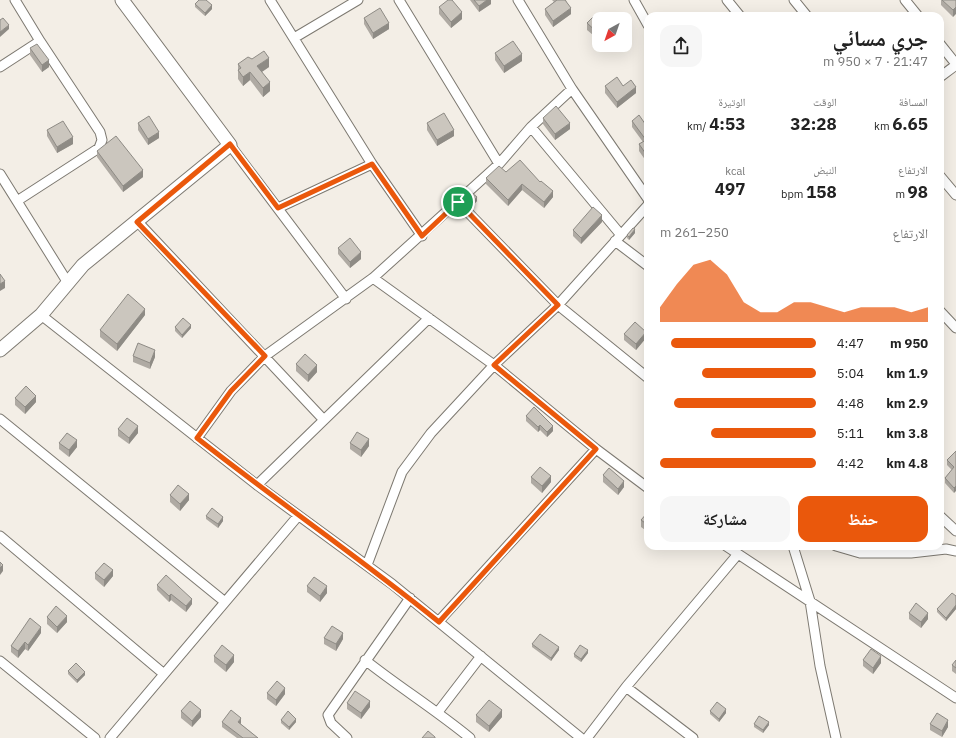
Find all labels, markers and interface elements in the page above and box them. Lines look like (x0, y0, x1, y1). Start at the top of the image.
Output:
north arrow (592, 12, 632, 52)
map controls (592, 12, 632, 52)
text: جري مسائي (833, 23, 928, 52)
button: share (660, 25, 702, 67)
text: 21:47 · 7 × 950 m (823, 53, 928, 70)
text: الوتيرة (719, 95, 745, 109)
text: الوقت (813, 95, 837, 109)
text: المسافة (899, 95, 928, 109)
text: 4:53 (709, 113, 745, 135)
text: 32:28 (790, 113, 837, 135)
text: 6.65 (892, 113, 928, 135)
text: /km (687, 119, 709, 133)
text: km (874, 119, 892, 133)
text: النبض (813, 163, 837, 177)
text: الارتفاع (898, 163, 928, 177)
text: kcal (725, 164, 745, 178)
text: 497 (715, 178, 745, 200)
text: 158 (806, 181, 837, 203)
text: 98 (908, 181, 928, 203)
pin (441, 185, 475, 219)
text: bpm (781, 187, 806, 201)
text: m (895, 187, 908, 201)
icon: arrive (447, 191, 469, 213)
text: 250–261 m (660, 224, 729, 241)
text: الارتفاع (893, 225, 928, 242)
text: 4:47 (837, 335, 864, 352)
text: 950 m (890, 335, 928, 352)
text: 5:04 (837, 365, 864, 382)
text: 1.9 km (886, 365, 928, 382)
text: 4:48 (837, 395, 864, 412)
text: 2.9 km (886, 395, 928, 412)
text: 5:11 (837, 425, 864, 442)
text: 3.8 km (886, 425, 928, 442)
text: 4:42 (837, 455, 864, 472)
text: 4.8 km (886, 455, 928, 472)
button: مشاركة (660, 496, 790, 542)
button: حفظ (798, 496, 928, 542)

